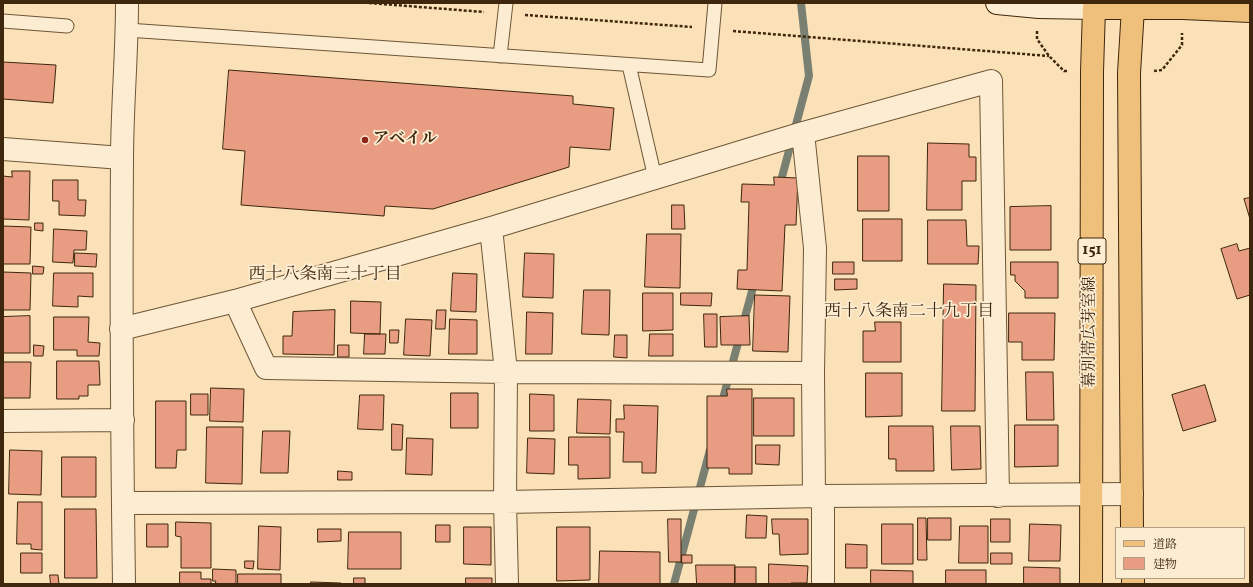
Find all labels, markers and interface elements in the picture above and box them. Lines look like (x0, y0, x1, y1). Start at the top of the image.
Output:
place label: アベイル (373, 130, 437, 150)
marker: アベイル (360, 135, 370, 145)
road number: 151 (1078, 238, 1106, 264)
district label: 西十八条南三十丁目 (249, 266, 401, 286)
street label: 幕別帯広芽室線 (1081, 276, 1101, 388)
district label: 西十八条南二十九丁目 (824, 303, 994, 323)
legend (1115, 527, 1245, 579)
text: 道路 (1153, 537, 1177, 553)
text: 建物 (1153, 557, 1177, 573)

